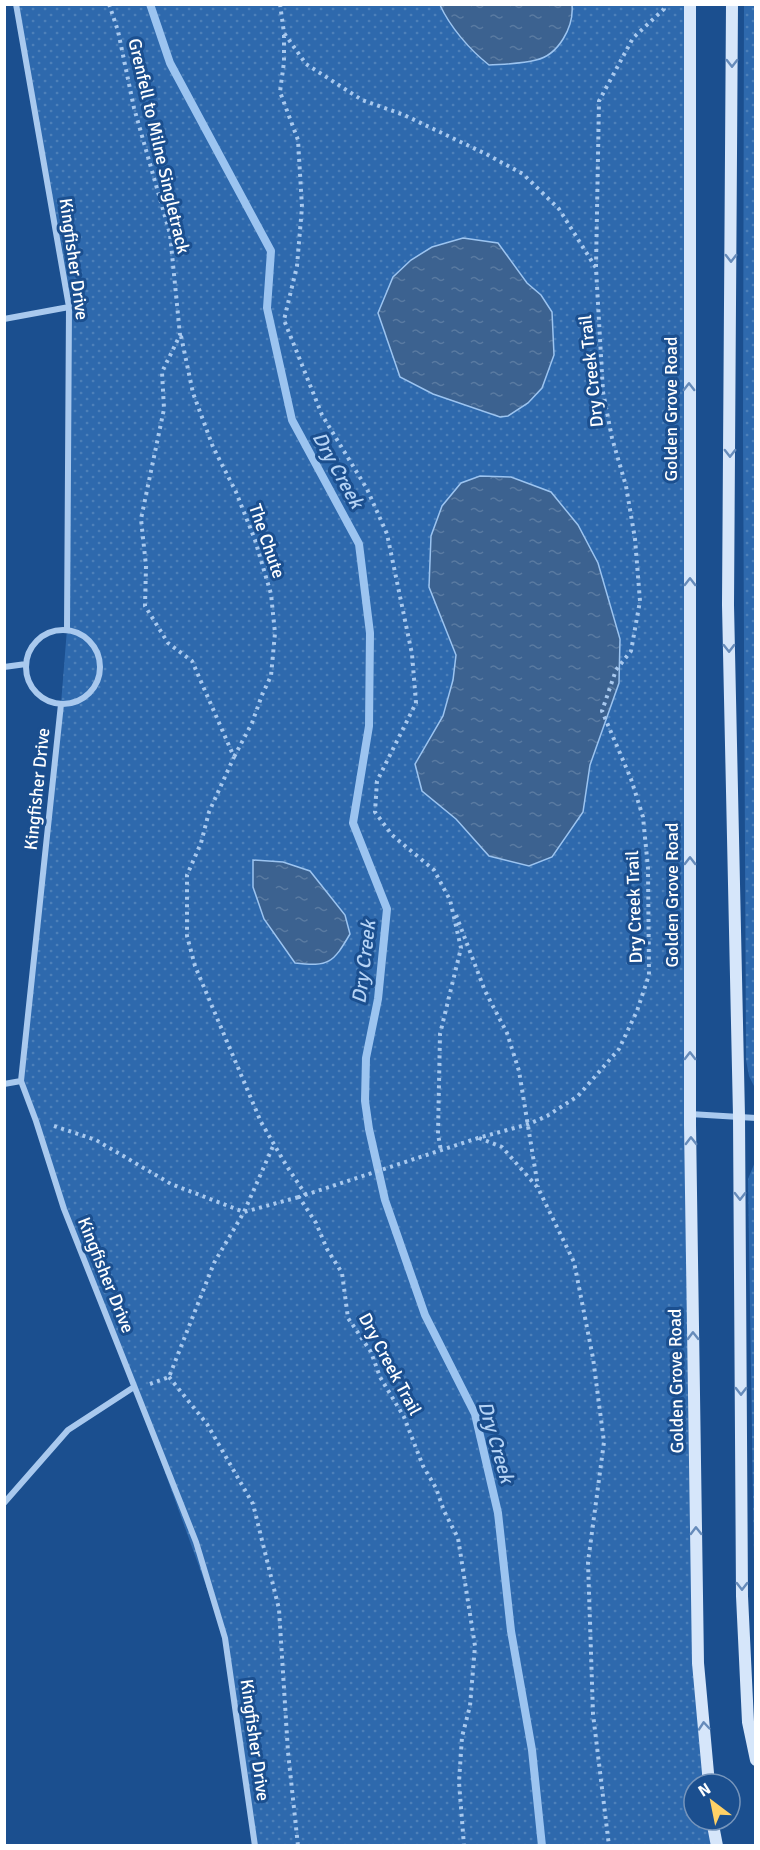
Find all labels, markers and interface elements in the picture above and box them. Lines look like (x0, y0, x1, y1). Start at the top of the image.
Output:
street label: Grenfell to Milne Singletrack (123, 36, 195, 256)
one-way arrow (726, 58, 738, 67)
street label: Kingfisher Drive (55, 197, 93, 321)
one-way arrow (725, 253, 737, 262)
street label: Dry Creek Trail (574, 314, 608, 428)
street label: Golden Grove Road (660, 337, 682, 481)
one-way arrow (683, 382, 695, 391)
water label: Dry Creek (307, 427, 370, 514)
one-way arrow (723, 448, 736, 457)
street label: The Chute (244, 501, 290, 581)
one-way arrow (684, 577, 696, 586)
one-way arrow (723, 643, 736, 652)
street label: Kingfisher Drive (20, 727, 54, 851)
street label: Golden Grove Road (661, 823, 683, 967)
street label: Dry Creek Trail (621, 850, 647, 964)
one-way arrow (684, 856, 696, 865)
water label: Dry Creek (346, 917, 382, 1005)
one-way arrow (684, 1051, 696, 1060)
one-way arrow (684, 1137, 697, 1146)
one-way arrow (734, 1191, 746, 1200)
street label: Kingfisher Drive (73, 1214, 139, 1336)
street label: Golden Grove Road (664, 1308, 688, 1454)
street label: Dry Creek Trail (354, 1309, 426, 1419)
one-way arrow (687, 1332, 699, 1341)
one-way arrow (735, 1386, 747, 1395)
water label: Dry Creek (472, 1398, 520, 1488)
one-way arrow (690, 1527, 702, 1536)
one-way arrow (736, 1581, 748, 1590)
street label: Kingfisher Drive (236, 1678, 274, 1802)
one-way arrow (698, 1721, 711, 1730)
north arrow (682, 1772, 742, 1832)
text: N (695, 1779, 715, 1802)

